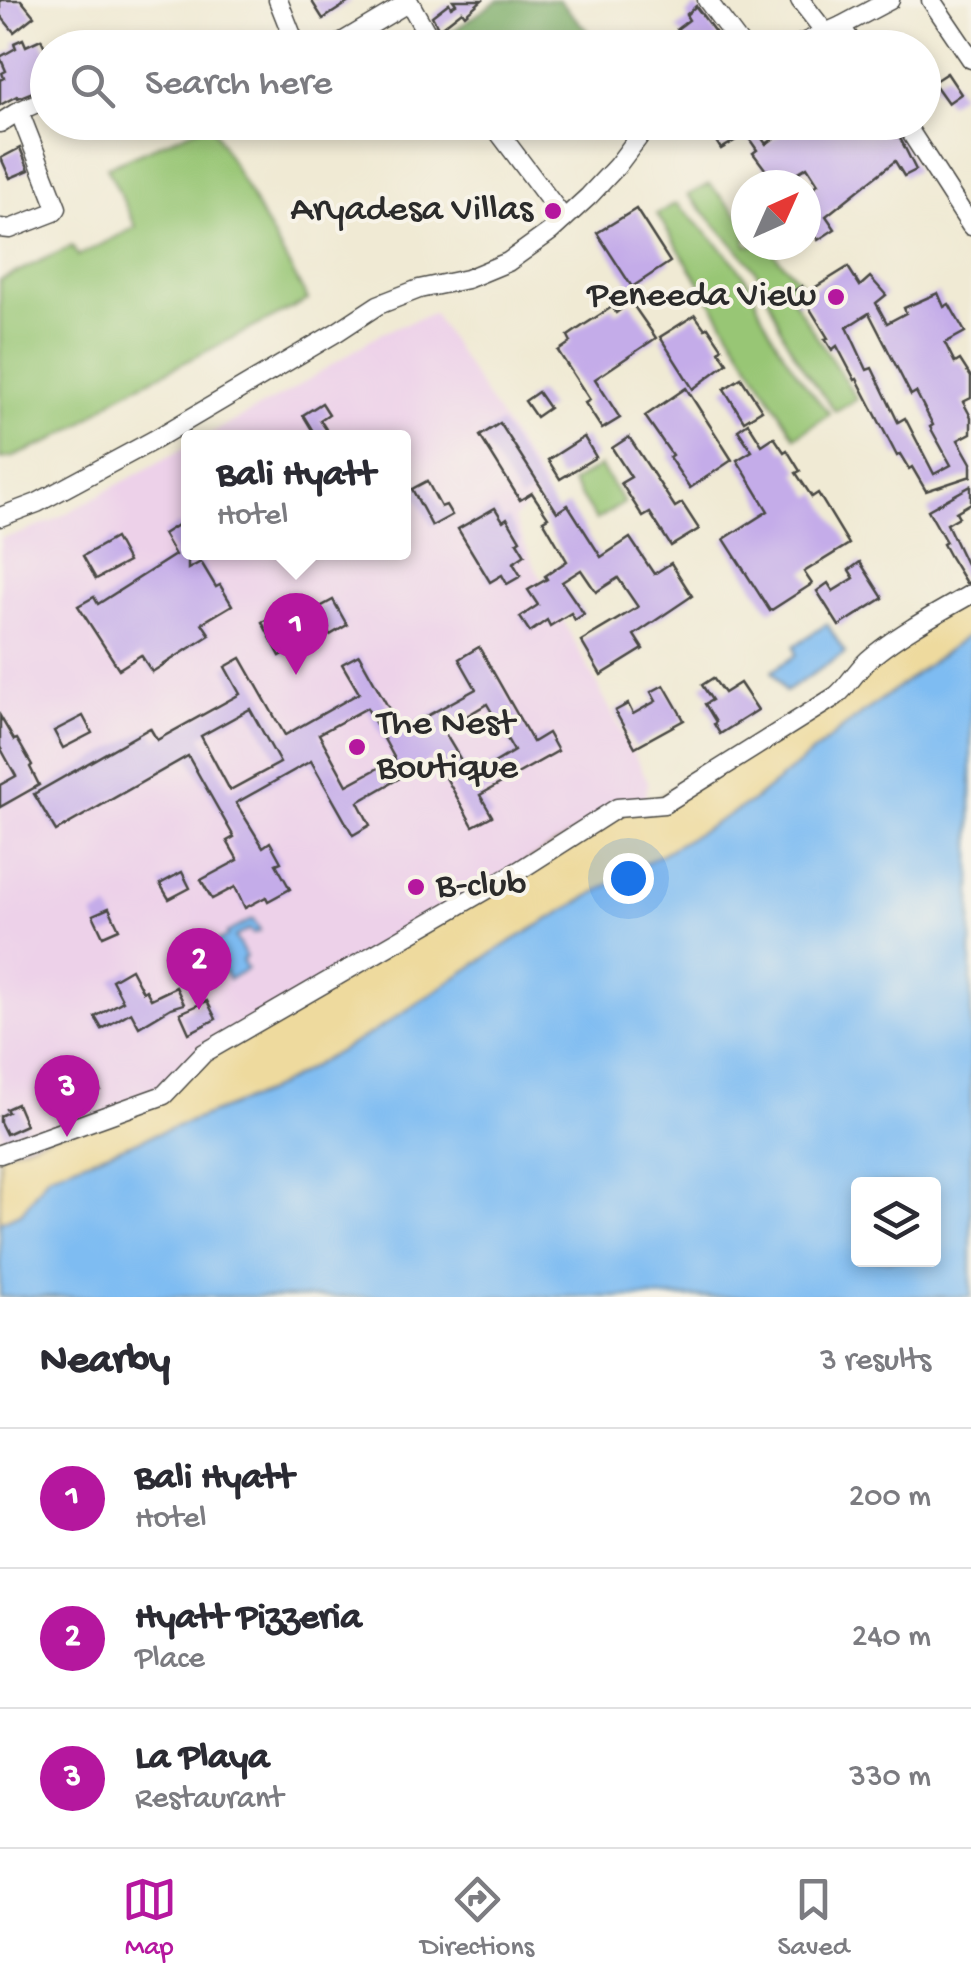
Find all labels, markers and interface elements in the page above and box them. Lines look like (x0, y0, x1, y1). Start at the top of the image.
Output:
search box (30, 30, 941, 140)
icon: search (65, 58, 120, 113)
text: Search here (145, 63, 332, 107)
north arrow (731, 170, 821, 260)
place label: Aryadesa Villas (290, 189, 534, 233)
marker: Aryadesa Villas (542, 200, 564, 222)
place label: Peneeda View (586, 275, 817, 319)
marker: Peneeda View (825, 286, 847, 308)
popup (181, 430, 411, 560)
text: Bali Hyatt (217, 454, 375, 498)
text: Hotel (217, 498, 288, 536)
pin: 1 (264, 592, 328, 675)
place label: The Nest Boutique (375, 703, 518, 791)
marker: The Nest Boutique (346, 736, 368, 758)
your location (603, 853, 654, 904)
place label: B-club (435, 865, 527, 909)
marker: B-club (405, 876, 427, 898)
pin: 2 (166, 928, 232, 1010)
pin: 3 (34, 1054, 100, 1137)
map controls (851, 1177, 941, 1267)
button: layers (851, 1177, 941, 1267)
text: Nearby (40, 1338, 170, 1387)
text: 3 results (820, 1343, 931, 1381)
text: Bali Hyatt (135, 1457, 294, 1501)
text: 1 (66, 1479, 79, 1517)
text: 200 m (849, 1479, 931, 1517)
text: Hotel (135, 1501, 207, 1539)
text: Hyatt Pizzeria (135, 1597, 362, 1641)
text: 2 (65, 1619, 80, 1657)
text: 240 m (852, 1619, 931, 1657)
text: Place (135, 1641, 205, 1679)
text: La Playa (135, 1737, 269, 1781)
text: 3 (64, 1759, 81, 1797)
text: 330 m (849, 1759, 931, 1797)
text: Restaurant (135, 1781, 283, 1819)
tab: Map (122, 1872, 177, 1965)
tab: Directions (420, 1872, 534, 1965)
tab: Saved (777, 1872, 849, 1965)

